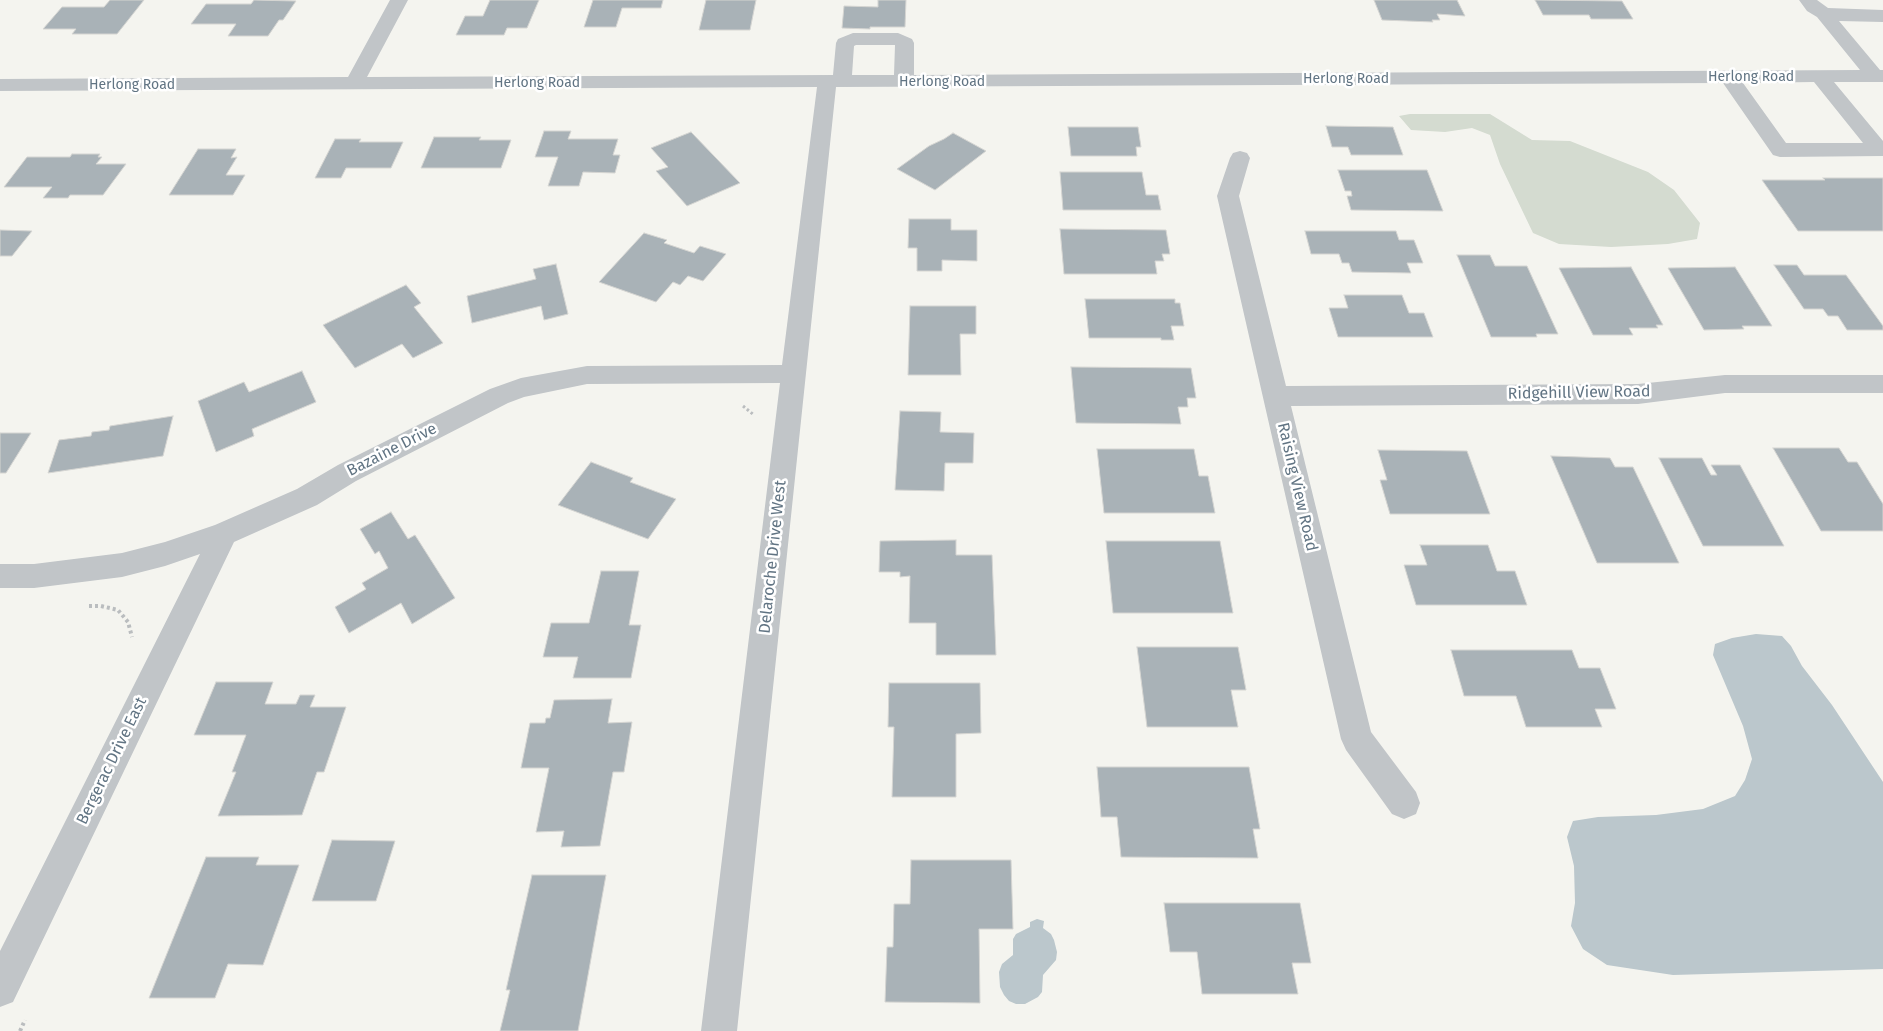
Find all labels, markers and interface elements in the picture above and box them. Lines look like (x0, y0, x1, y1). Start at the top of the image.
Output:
street label: Herlong Road (1708, 69, 1794, 85)
street label: Herlong Road (1303, 71, 1389, 87)
street label: Herlong Road (899, 74, 985, 90)
street label: Herlong Road (494, 75, 580, 91)
street label: Herlong Road (89, 77, 175, 93)
street label: Ridgehill View Road (1507, 382, 1651, 404)
street label: Bazaine Drive (344, 419, 440, 481)
street label: Raising View Road (1273, 421, 1321, 553)
street label: Delaroche Drive West (755, 479, 791, 635)
street label: Bergerac Drive East (73, 694, 151, 828)

